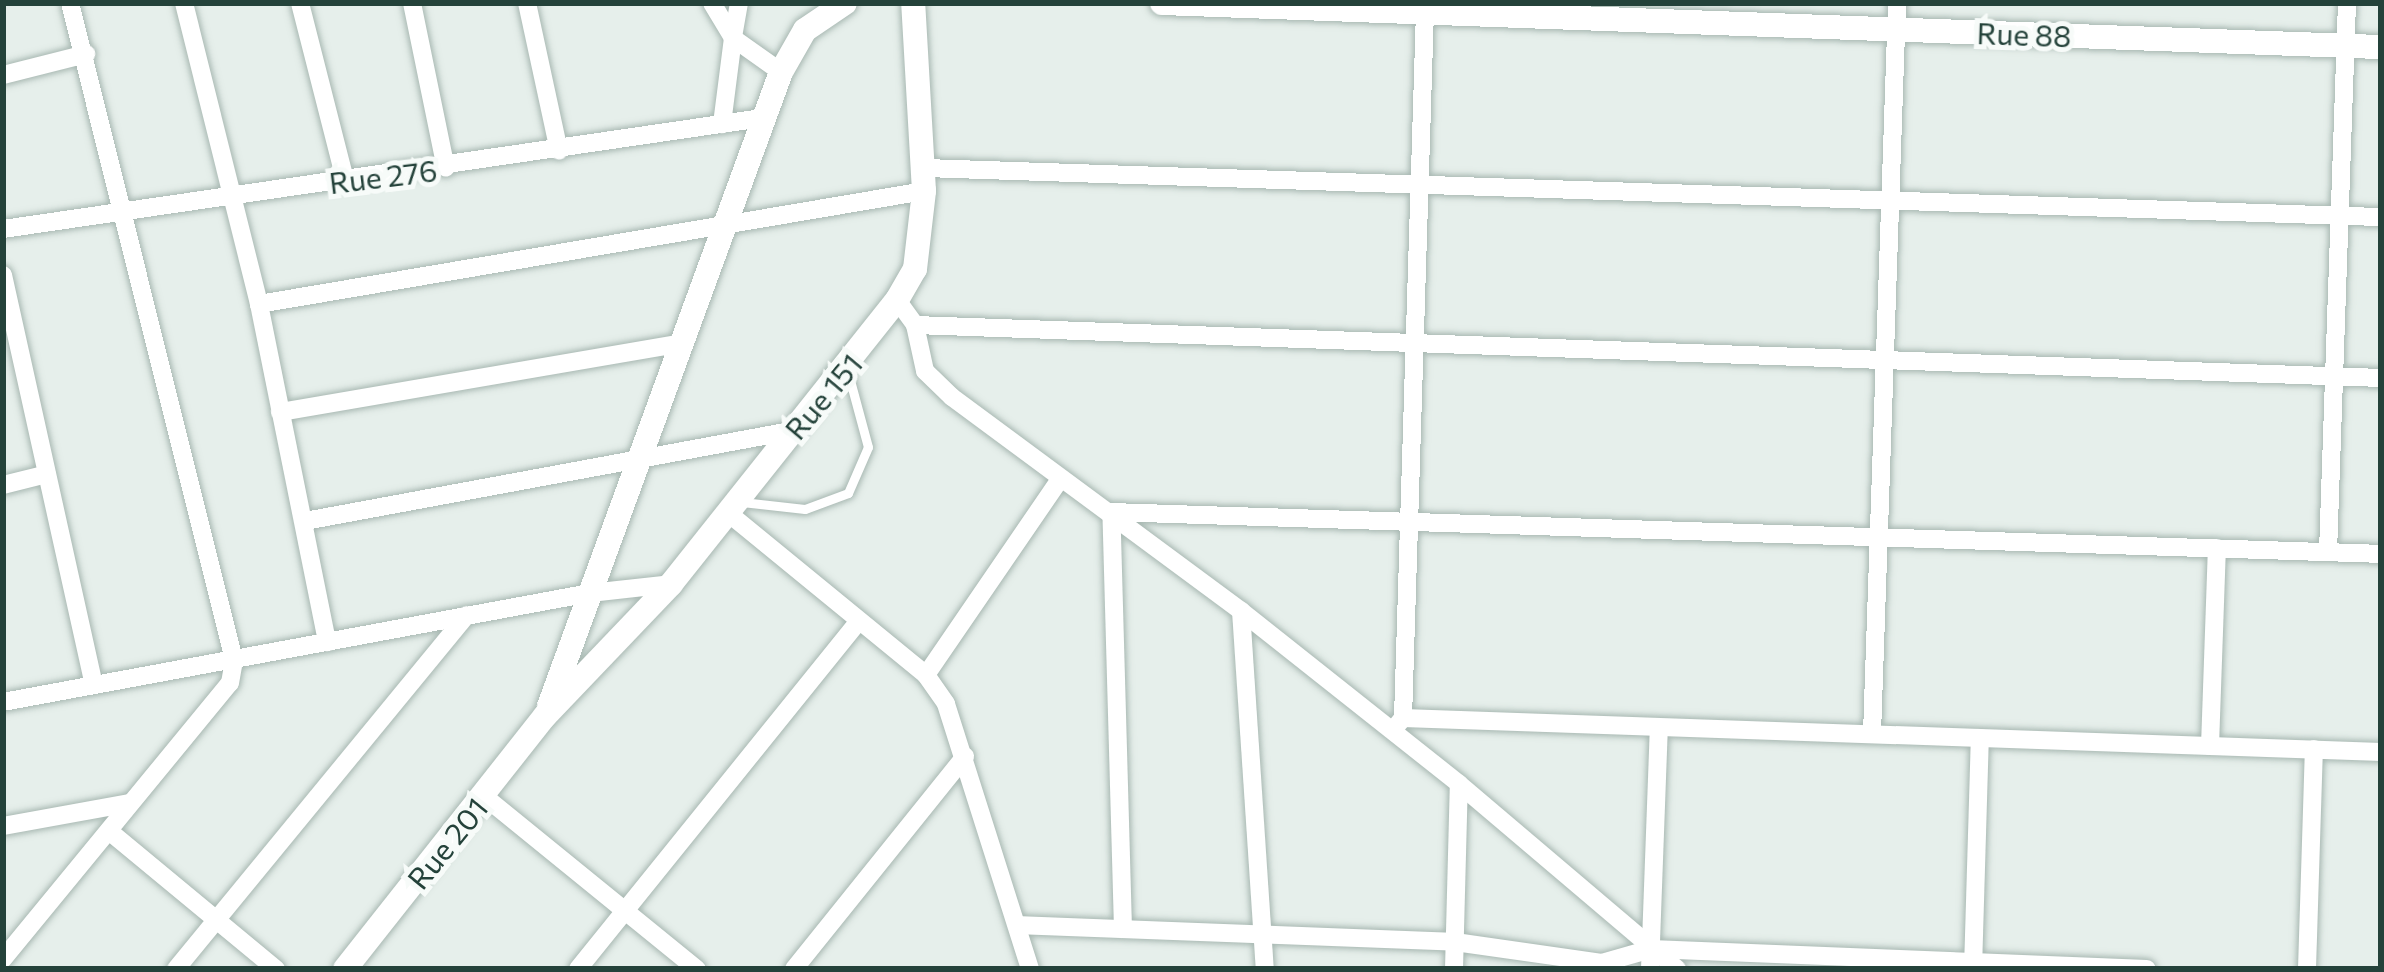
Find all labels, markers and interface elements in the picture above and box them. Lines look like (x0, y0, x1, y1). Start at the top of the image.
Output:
street label: Rue 88 (1976, 14, 2072, 54)
street label: Rue 276 (327, 152, 439, 200)
street label: Rue 151 (777, 346, 869, 446)
street label: Rue 201 (399, 790, 495, 896)

